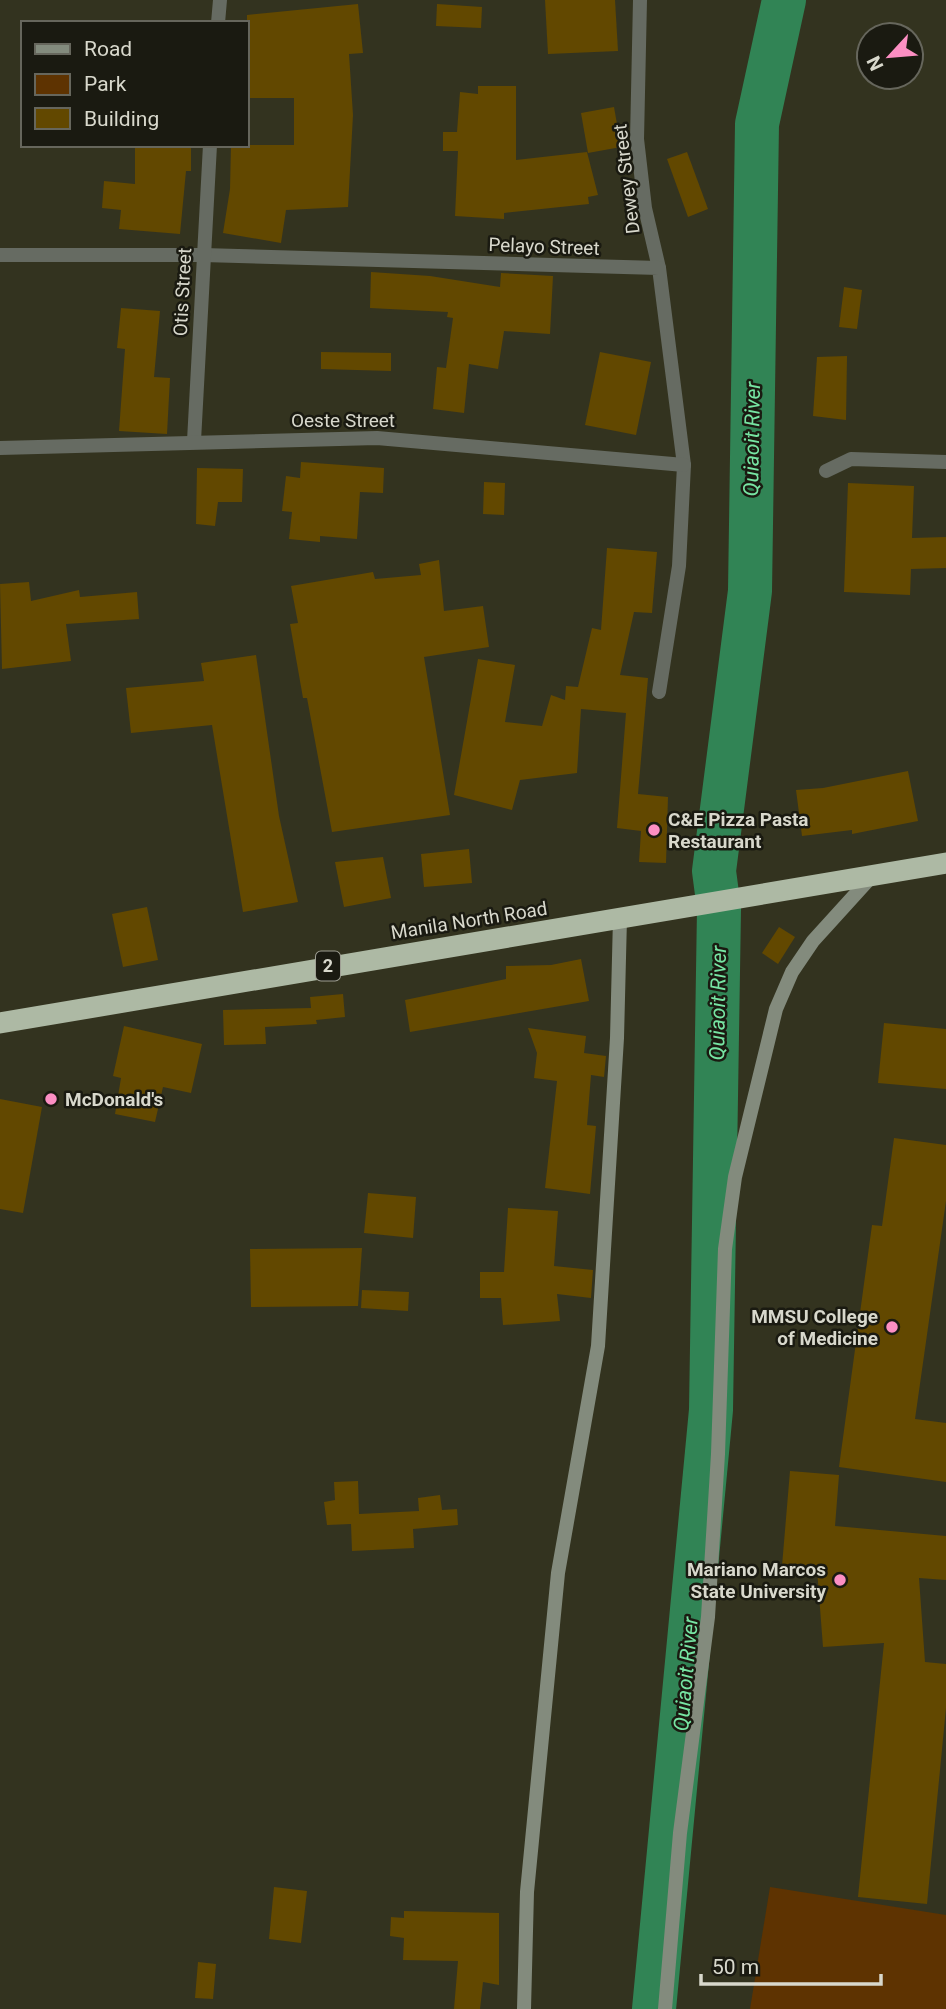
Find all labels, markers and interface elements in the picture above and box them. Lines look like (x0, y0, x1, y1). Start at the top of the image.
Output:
legend (21, 21, 248, 147)
north arrow (855, 21, 925, 91)
text: Road (84, 37, 132, 61)
text: N (862, 52, 888, 74)
text: Park (84, 72, 127, 96)
text: Building (84, 107, 159, 131)
street label: Dewey Street (608, 123, 645, 235)
street label: Pelayo Street (488, 233, 600, 260)
street label: Otis Street (169, 247, 196, 337)
water label: Quiaoit River (739, 380, 765, 497)
street label: Oeste Street (291, 409, 395, 432)
place label: C&E Pizza Pasta Restaurant (668, 808, 809, 853)
marker: C&E Pizza Pasta Restaurant (646, 822, 662, 838)
street label: Manila North Road (389, 897, 549, 944)
water label: Quiaoit River (705, 944, 731, 1061)
road number: 2 (316, 951, 340, 981)
place label: McDonald's (65, 1088, 163, 1111)
marker: McDonald's (43, 1091, 59, 1107)
place label: MMSU College of Medicine (751, 1305, 878, 1350)
marker: MMSU College of Medicine (884, 1319, 900, 1335)
place label: Mariano Marcos State University (687, 1558, 826, 1603)
marker: Mariano Marcos State University (832, 1572, 848, 1588)
water label: Quiaoit River (669, 1615, 703, 1732)
scale bar (701, 1942, 881, 1986)
text: 50 m (712, 1955, 759, 1979)

